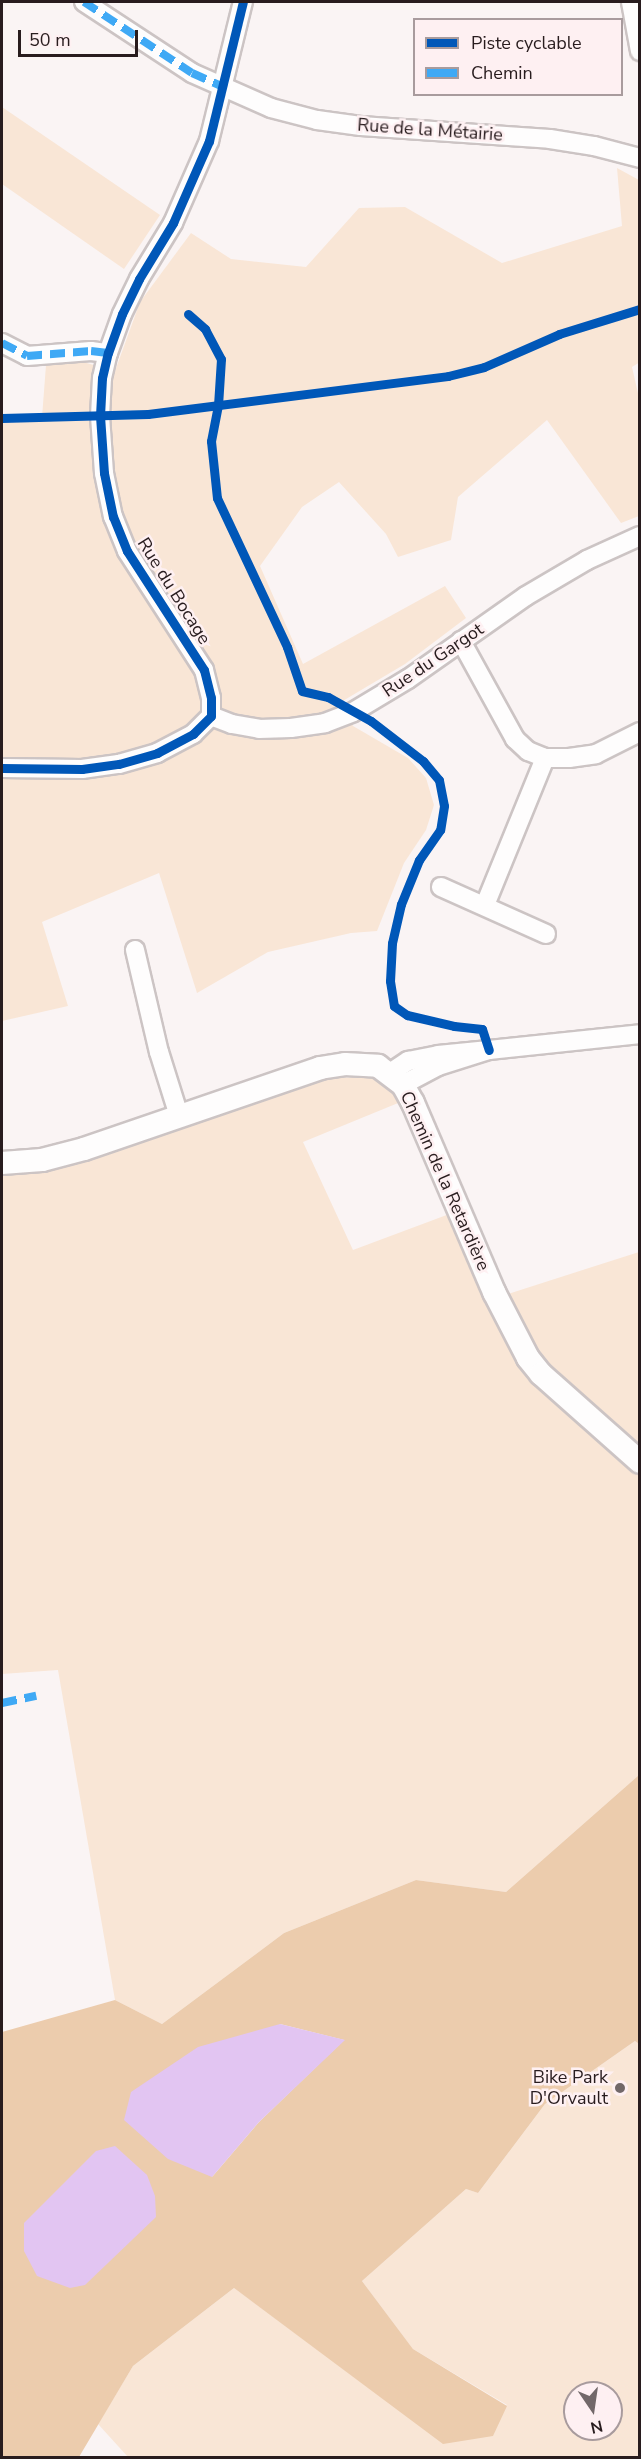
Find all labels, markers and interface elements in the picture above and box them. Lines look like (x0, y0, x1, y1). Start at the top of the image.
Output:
scale bar (21, 18, 141, 56)
legend (413, 18, 623, 96)
text: 50 m (29, 28, 71, 52)
text: Piste cyclable (471, 31, 582, 55)
text: Chemin (471, 61, 533, 85)
street label: Rue de la Métairie (357, 114, 503, 146)
street label: Rue du Bocage (133, 534, 215, 648)
street label: Rue du Gargot (378, 618, 488, 702)
street label: Chemin de la Retardière (396, 1088, 494, 1274)
place label: Bike Park D'Orvault (530, 2067, 608, 2110)
marker: Bike Park D'Orvault (613, 2081, 627, 2095)
north arrow (563, 2381, 623, 2441)
text: N (588, 2415, 605, 2439)

